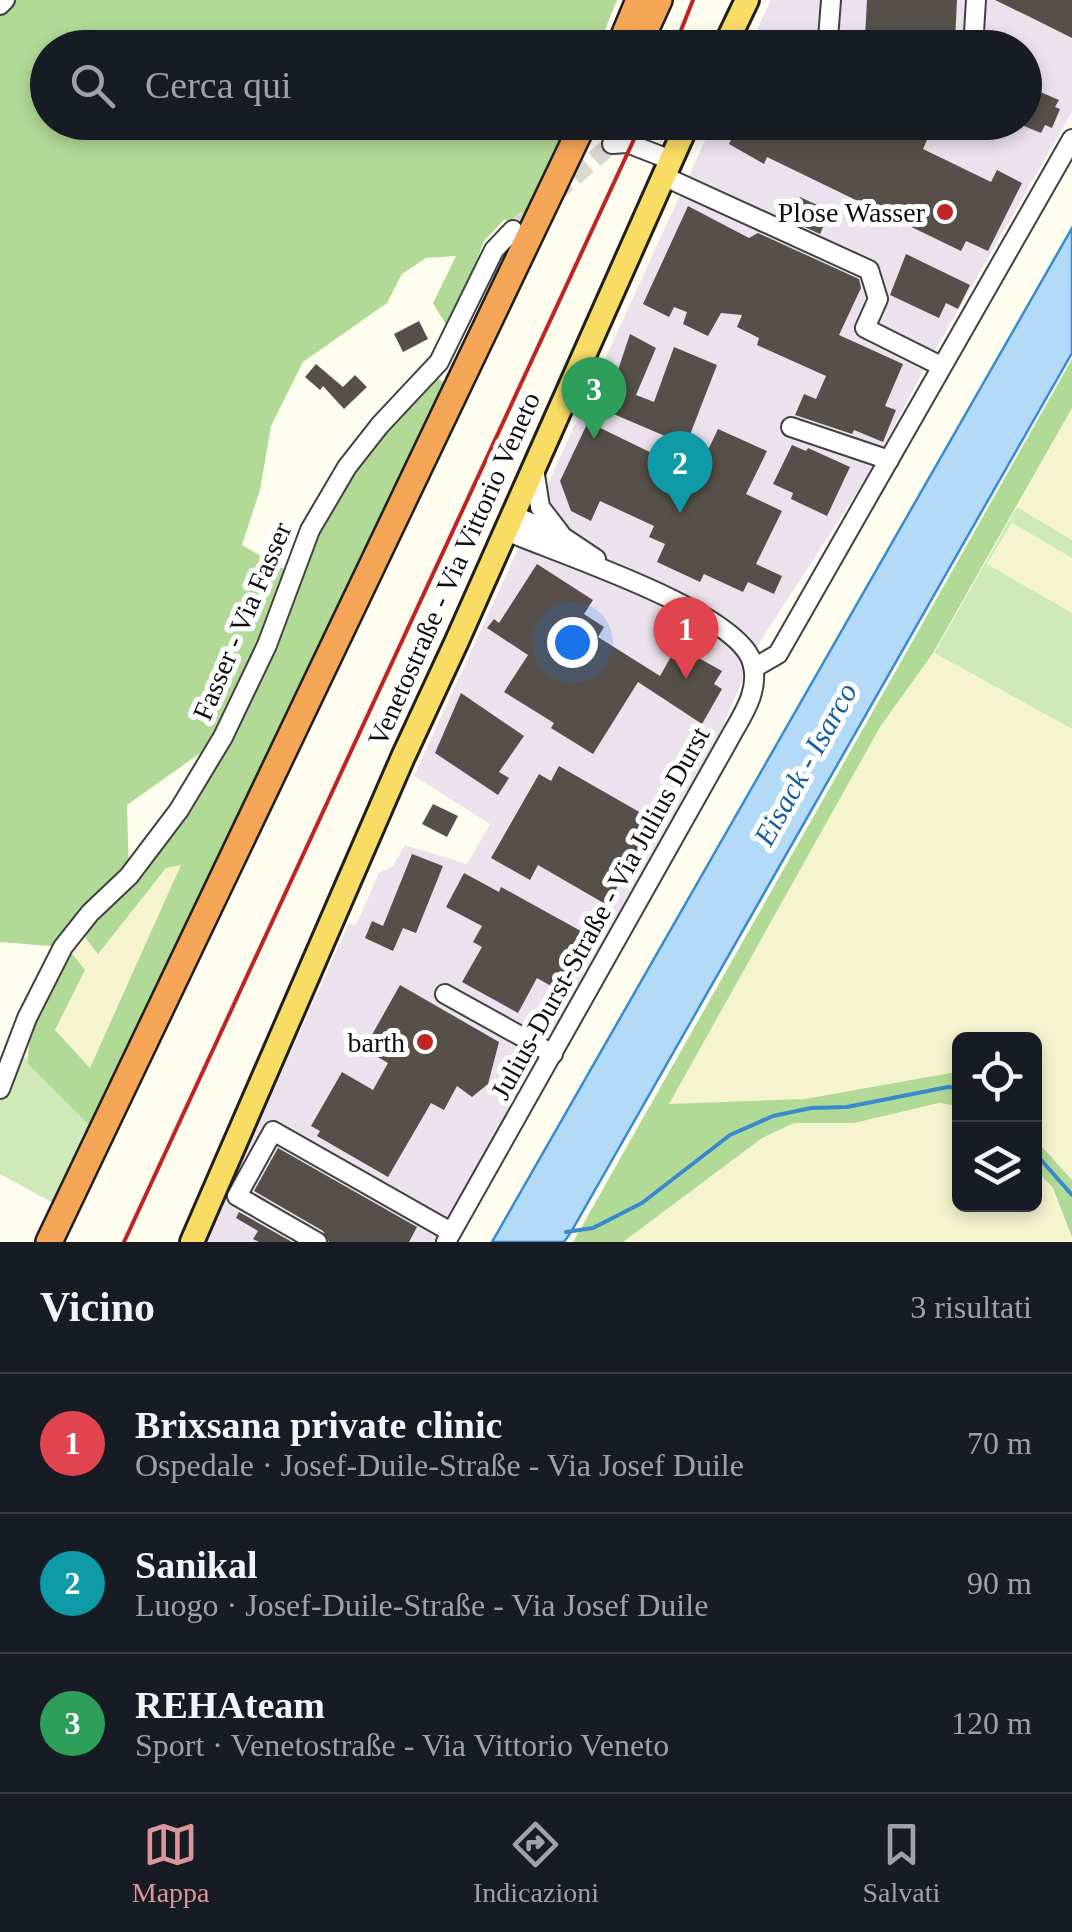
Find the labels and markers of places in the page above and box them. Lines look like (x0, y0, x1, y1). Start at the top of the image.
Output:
place label: Plose Wasser (778, 197, 926, 228)
marker: Plose Wasser (934, 201, 956, 223)
pin: 3 (562, 356, 626, 439)
pin: 2 (648, 430, 712, 513)
pin: 1 (654, 596, 718, 679)
place label: barth (347, 1027, 405, 1058)
marker: barth (414, 1031, 436, 1053)

